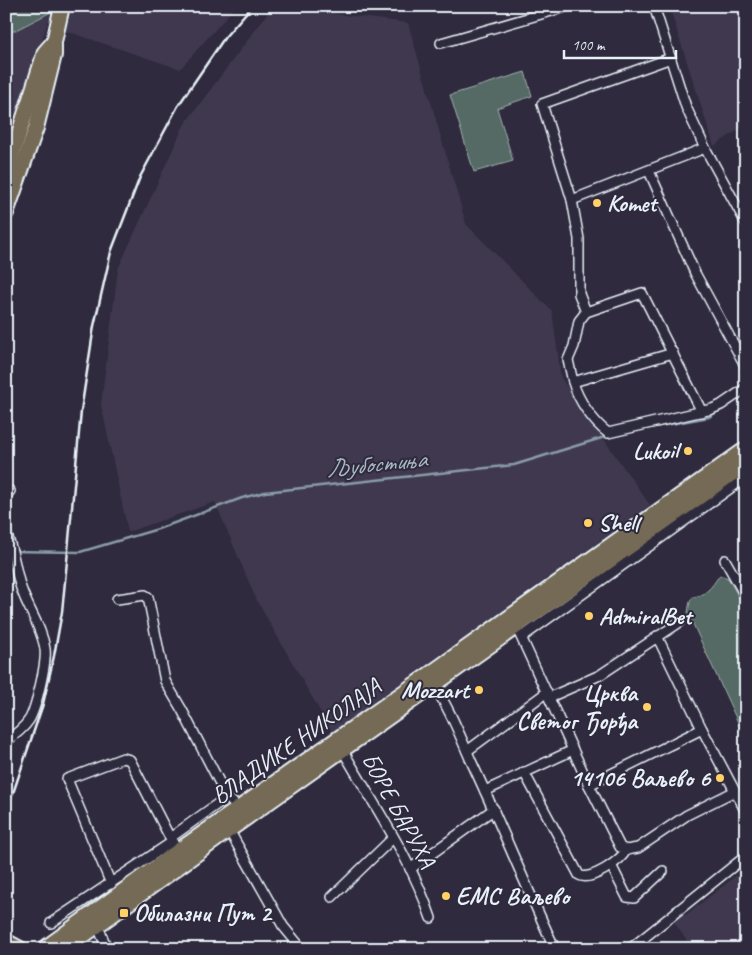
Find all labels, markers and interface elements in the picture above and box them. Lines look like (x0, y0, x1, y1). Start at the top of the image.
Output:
scale bar (564, 28, 677, 60)
text: 100 m (572, 36, 606, 55)
place label: Komet (607, 188, 659, 218)
marker: Komet (591, 197, 603, 209)
place label: Lukoil (633, 436, 683, 466)
water label: Љубостиња (324, 443, 430, 485)
marker: Lukoil (682, 445, 694, 457)
place label: Shell (598, 508, 643, 538)
marker: Shell (582, 517, 594, 529)
place label: AdmiralBet (599, 601, 695, 631)
marker: AdmiralBet (583, 610, 595, 622)
street label: ВЛАДИКЕ НИКОЛАЈА (206, 671, 387, 811)
place label: Mozzart (401, 675, 472, 705)
place label: Црква Светог Ђорђа (517, 678, 639, 737)
marker: Mozzart (473, 684, 485, 696)
marker: Црква Светог Ђорђа (641, 701, 653, 713)
street label: БОРЕ БАРУХА (355, 747, 443, 874)
place label: 14106 Ваљево 6 (570, 763, 712, 793)
marker: 14106 Ваљево 6 (714, 772, 726, 784)
place label: ЕМС Ваљево (456, 881, 572, 911)
marker: ЕМС Ваљево (440, 890, 452, 902)
place label: Обилазни Пут 2 (134, 898, 273, 928)
marker: Обилазни Пут 2 (118, 907, 130, 919)

